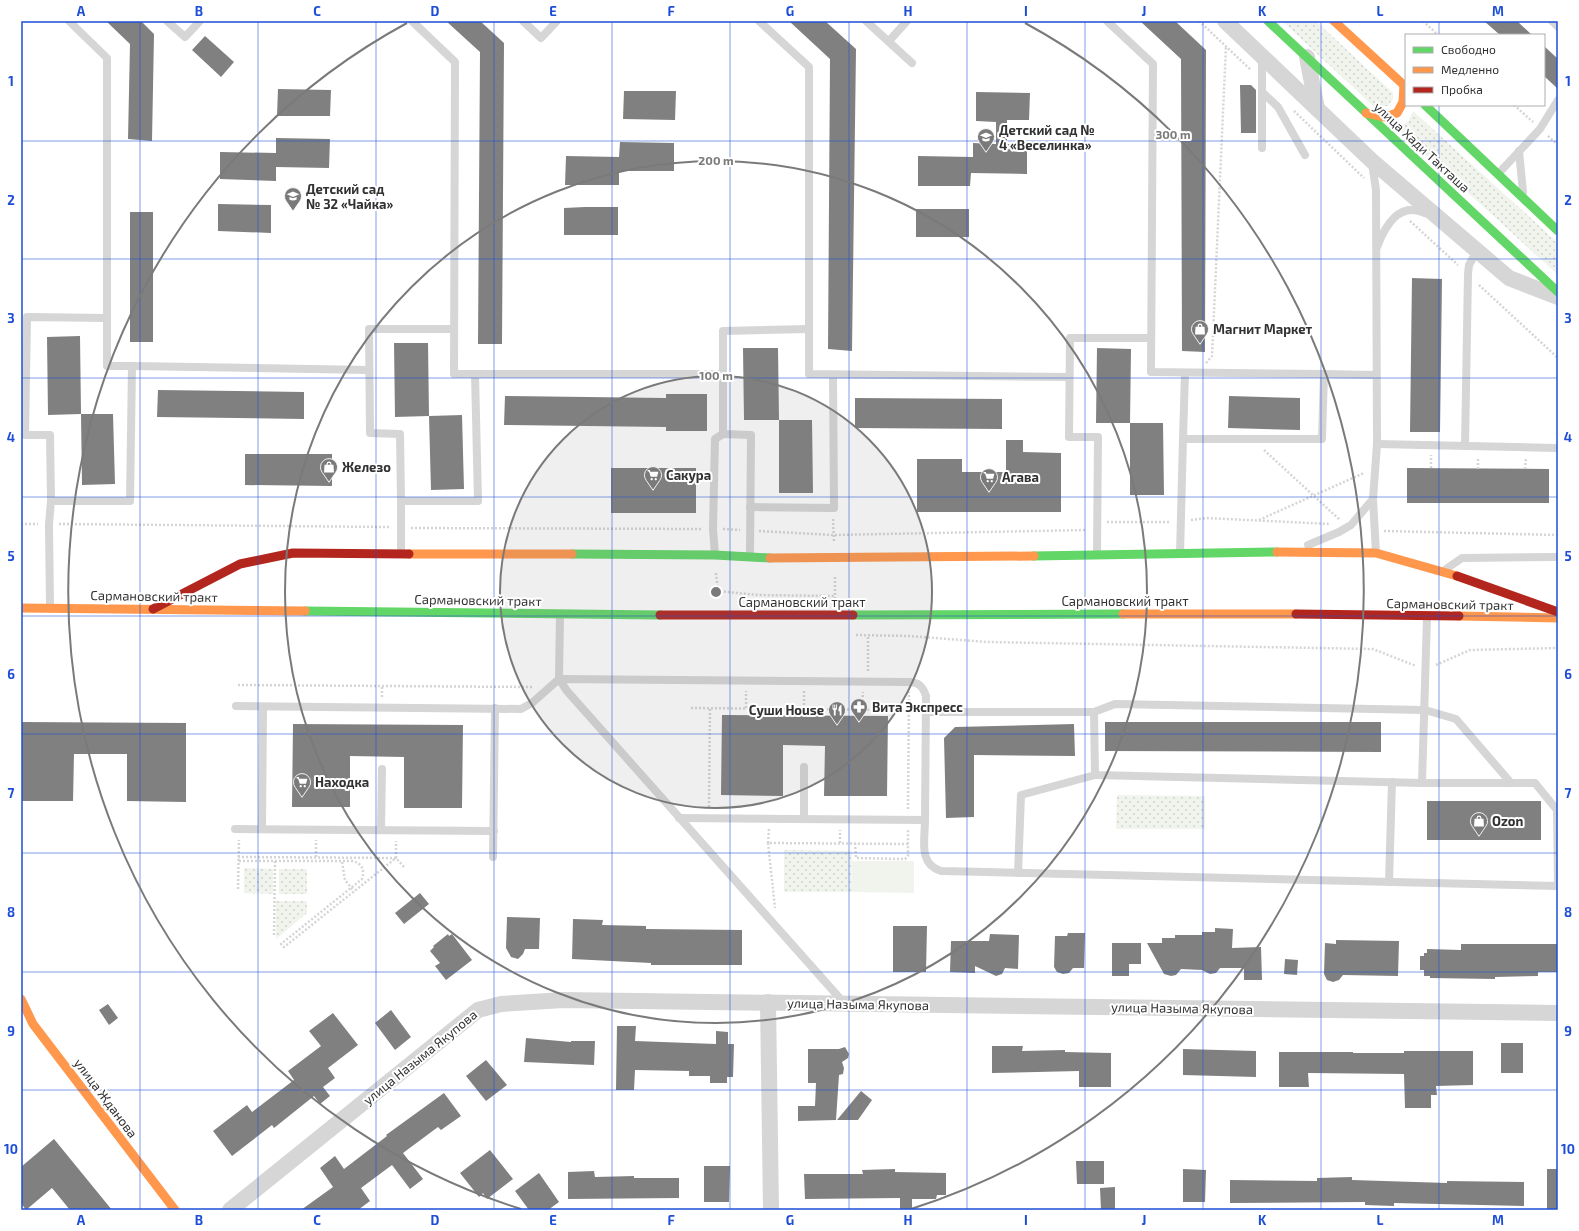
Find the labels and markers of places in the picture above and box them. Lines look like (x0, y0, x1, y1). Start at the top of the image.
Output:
place label: Детский сад № 4 «Веселинка» (999, 122, 1095, 153)
school or university icon: Детский сад № 4 «Веселинка» (976, 127, 996, 152)
place label: Детский сад № 32 «Чайка» (306, 181, 393, 212)
school or university icon: Детский сад № 32 «Чайка» (283, 186, 303, 211)
shop icon: Магнит Маркет (1190, 319, 1210, 344)
place label: Магнит Маркет (1213, 321, 1312, 337)
shop icon: Железо (319, 457, 339, 482)
place label: Железо (342, 459, 391, 475)
supermarket icon: Сакура (643, 465, 663, 490)
place label: Сакура (666, 467, 711, 483)
supermarket icon: Агава (979, 467, 999, 492)
place label: Агава (1002, 469, 1039, 485)
centre of rings (709, 585, 723, 599)
pharmacy icon: Вита Экспресс (849, 697, 869, 722)
place label: Вита Экспресс (872, 699, 963, 715)
restaurant icon: Суши House (827, 700, 847, 725)
place label: Суши House (749, 702, 824, 718)
supermarket icon: Находка (292, 772, 312, 797)
place label: Находка (315, 774, 369, 790)
shop icon: Ozon (1469, 811, 1489, 836)
place label: Ozon (1492, 813, 1523, 829)

